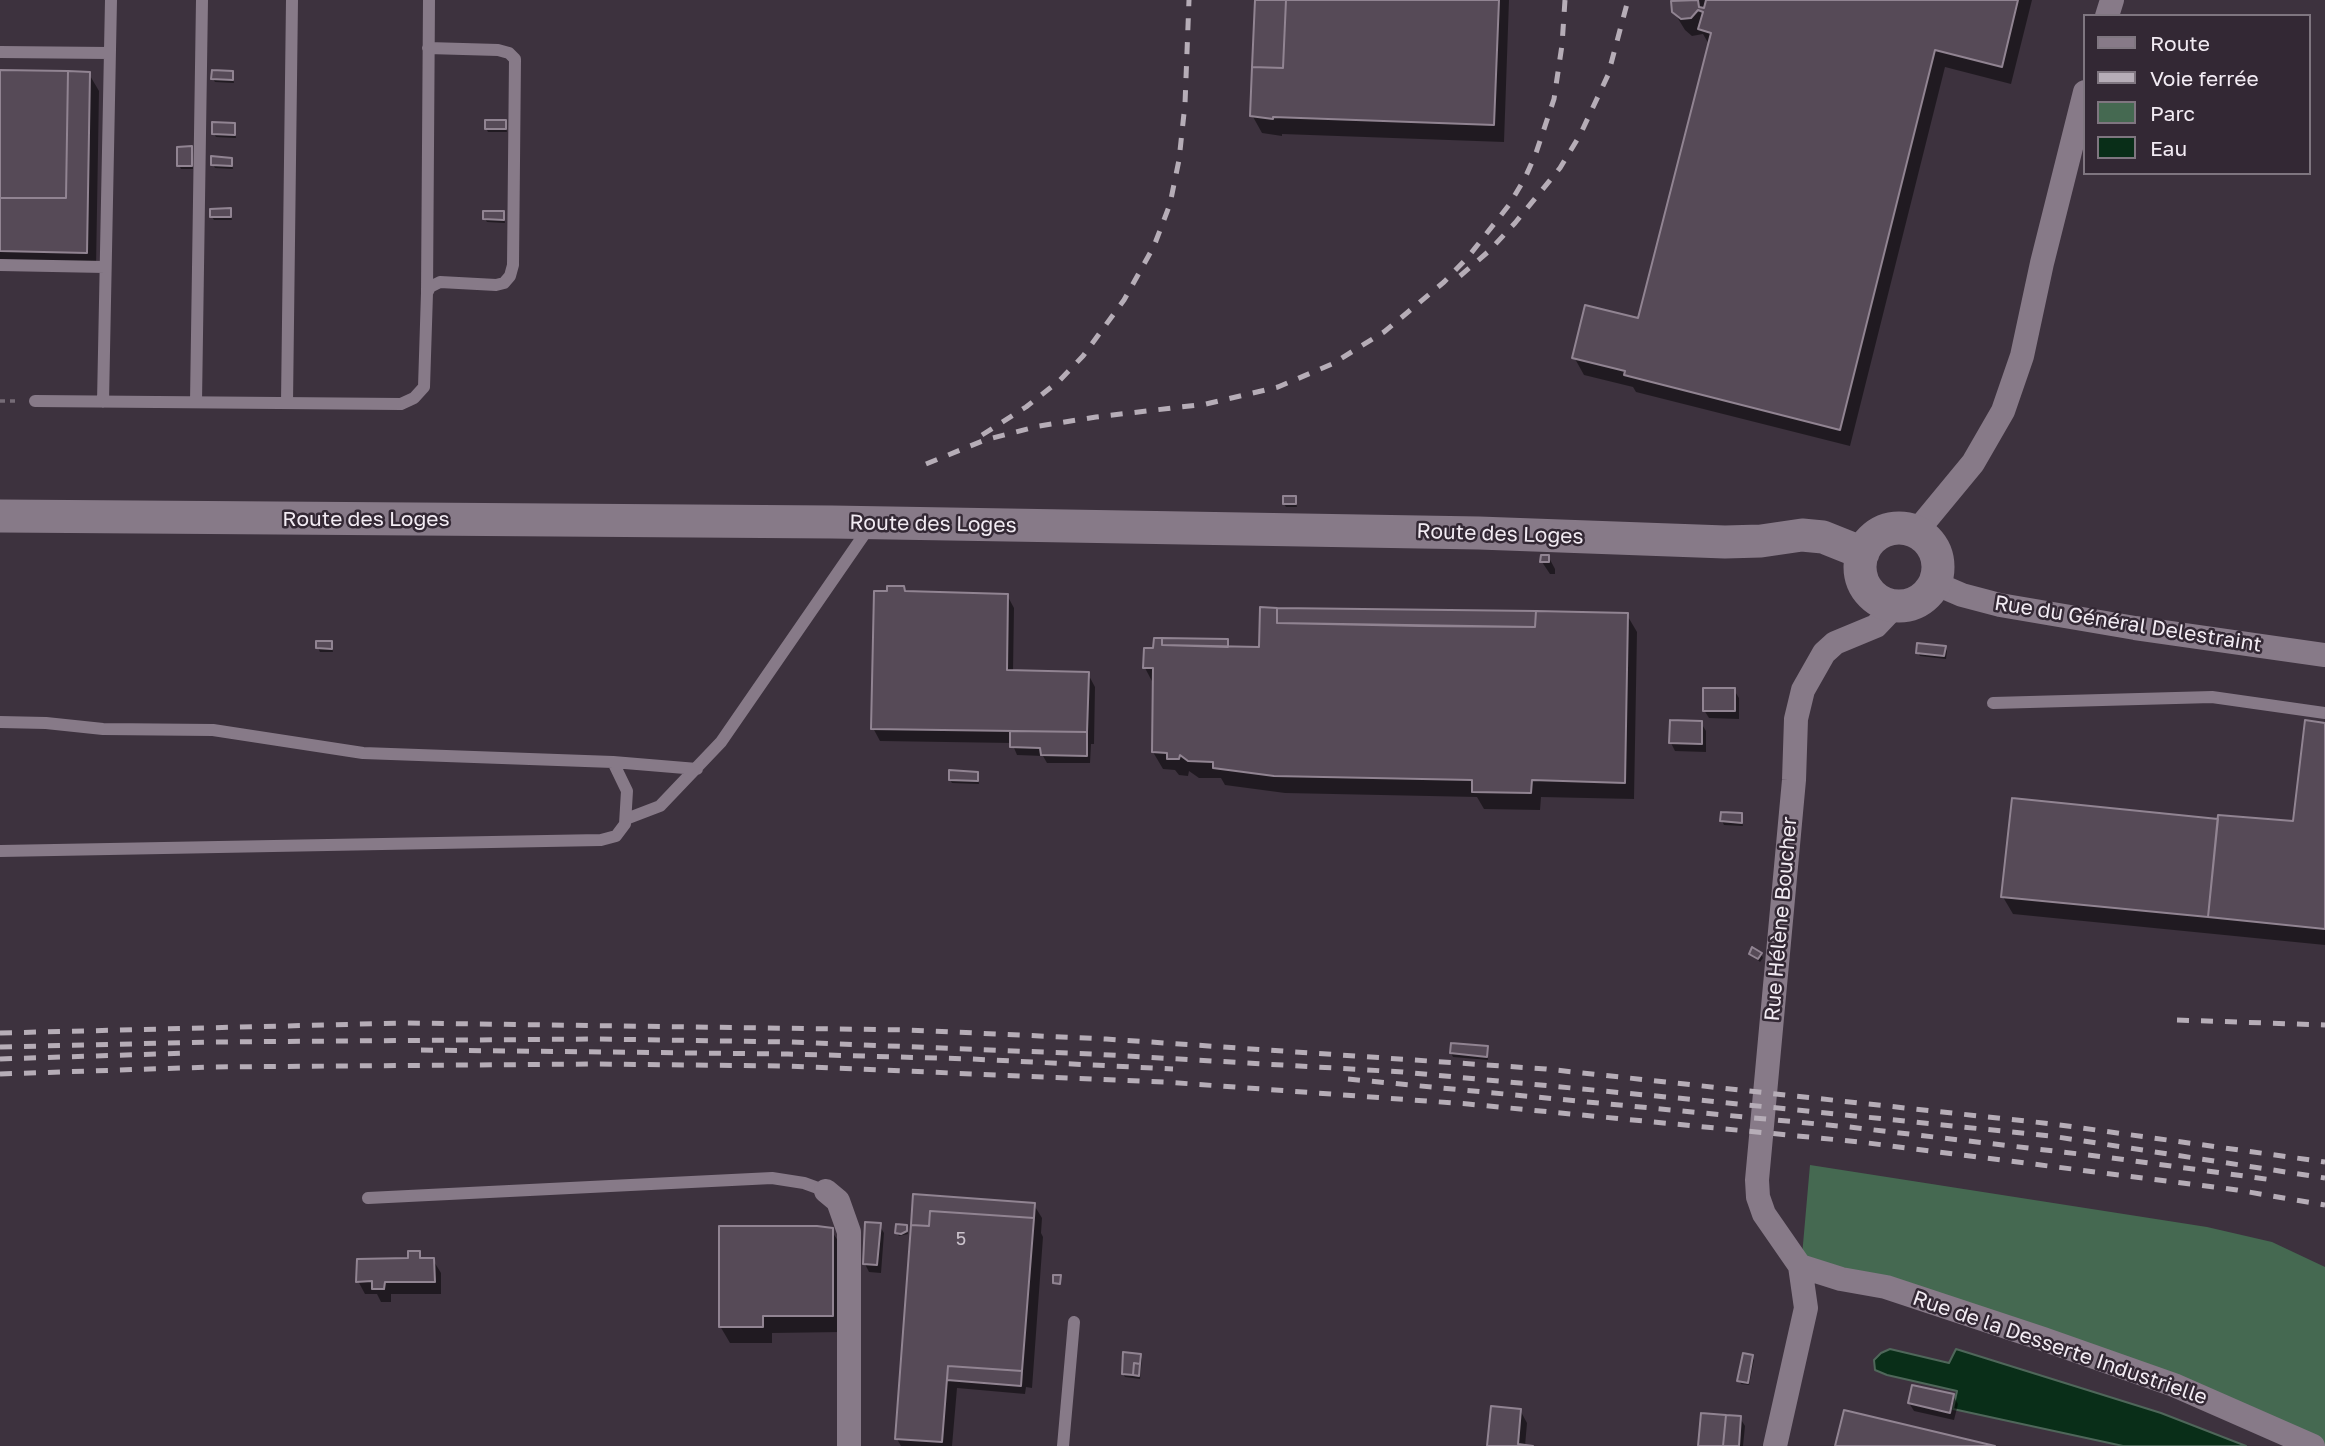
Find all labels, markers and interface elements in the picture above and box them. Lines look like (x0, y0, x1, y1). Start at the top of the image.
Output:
legend (2084, 14, 2311, 175)
text: Route (2150, 30, 2210, 56)
text: Voie ferrée (2150, 65, 2259, 91)
text: Parc (2150, 100, 2195, 126)
text: Eau (2150, 135, 2187, 161)
street label: Route des Loges (282, 506, 450, 532)
street label: Route des Loges (849, 510, 1017, 538)
street label: Route des Loges (1416, 518, 1584, 550)
street label: Rue du Général Delestraint (1992, 590, 2264, 658)
street label: Rue Hélène Boucher (1760, 816, 1802, 1022)
house number: 5 (956, 1228, 966, 1250)
street label: Rue de la Desserte Industrielle (1909, 1286, 2211, 1410)

